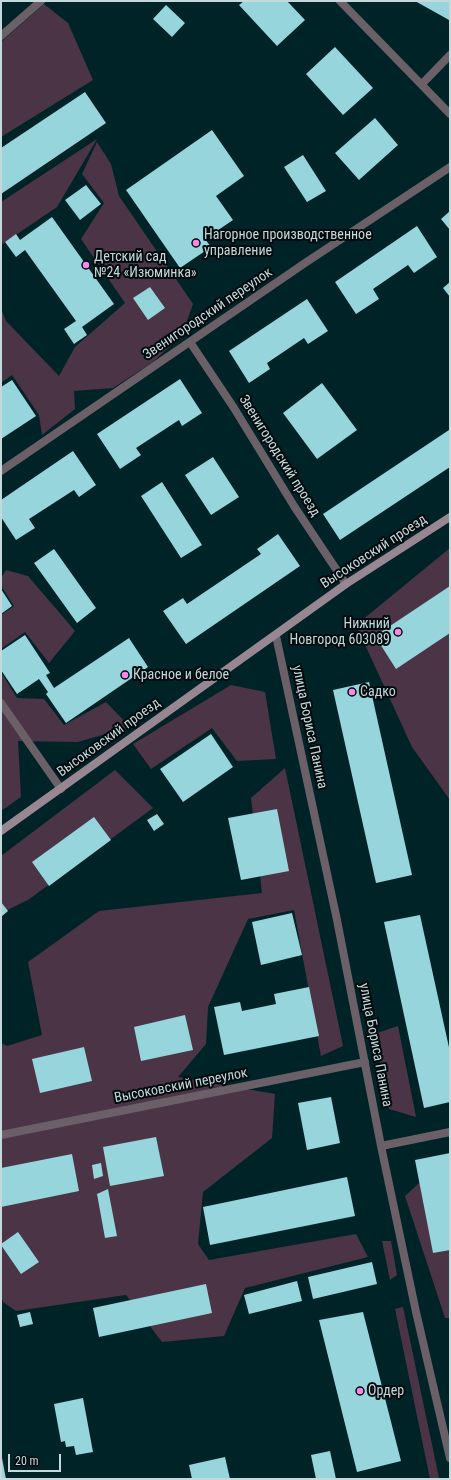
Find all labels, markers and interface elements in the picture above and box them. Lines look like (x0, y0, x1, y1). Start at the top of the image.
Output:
place label: Нагорное производственное управление (204, 227, 372, 260)
marker: Нагорное производственное управление (191, 238, 201, 248)
place label: Детский сад №24 «Изюминка» (94, 249, 197, 282)
marker: Детский сад №24 «Изюминка» (81, 260, 91, 270)
street label: Звенигородский переулок (140, 264, 276, 364)
street label: Звенигородский проезд (235, 392, 323, 520)
street label: Высоковский проезд (318, 511, 430, 593)
place label: Нижний Новгород 603089 (290, 616, 390, 648)
marker: Нижний Новгород 603089 (393, 627, 403, 637)
street label: улица Бориса Панина (288, 664, 330, 790)
place label: Красное и белое (133, 667, 229, 683)
marker: Красное и белое (120, 670, 130, 680)
place label: Садко (360, 684, 396, 700)
marker: Садко (347, 687, 357, 697)
street label: Высоковский проезд (54, 695, 164, 781)
street label: улица Бориса Панина (355, 982, 395, 1108)
street label: Высоковский переулок (113, 1065, 249, 1107)
place label: Ордер (368, 1383, 404, 1399)
marker: Ордер (355, 1386, 365, 1396)
scale bar (10, 1446, 63, 1472)
text: 20 m (15, 1454, 39, 1468)

